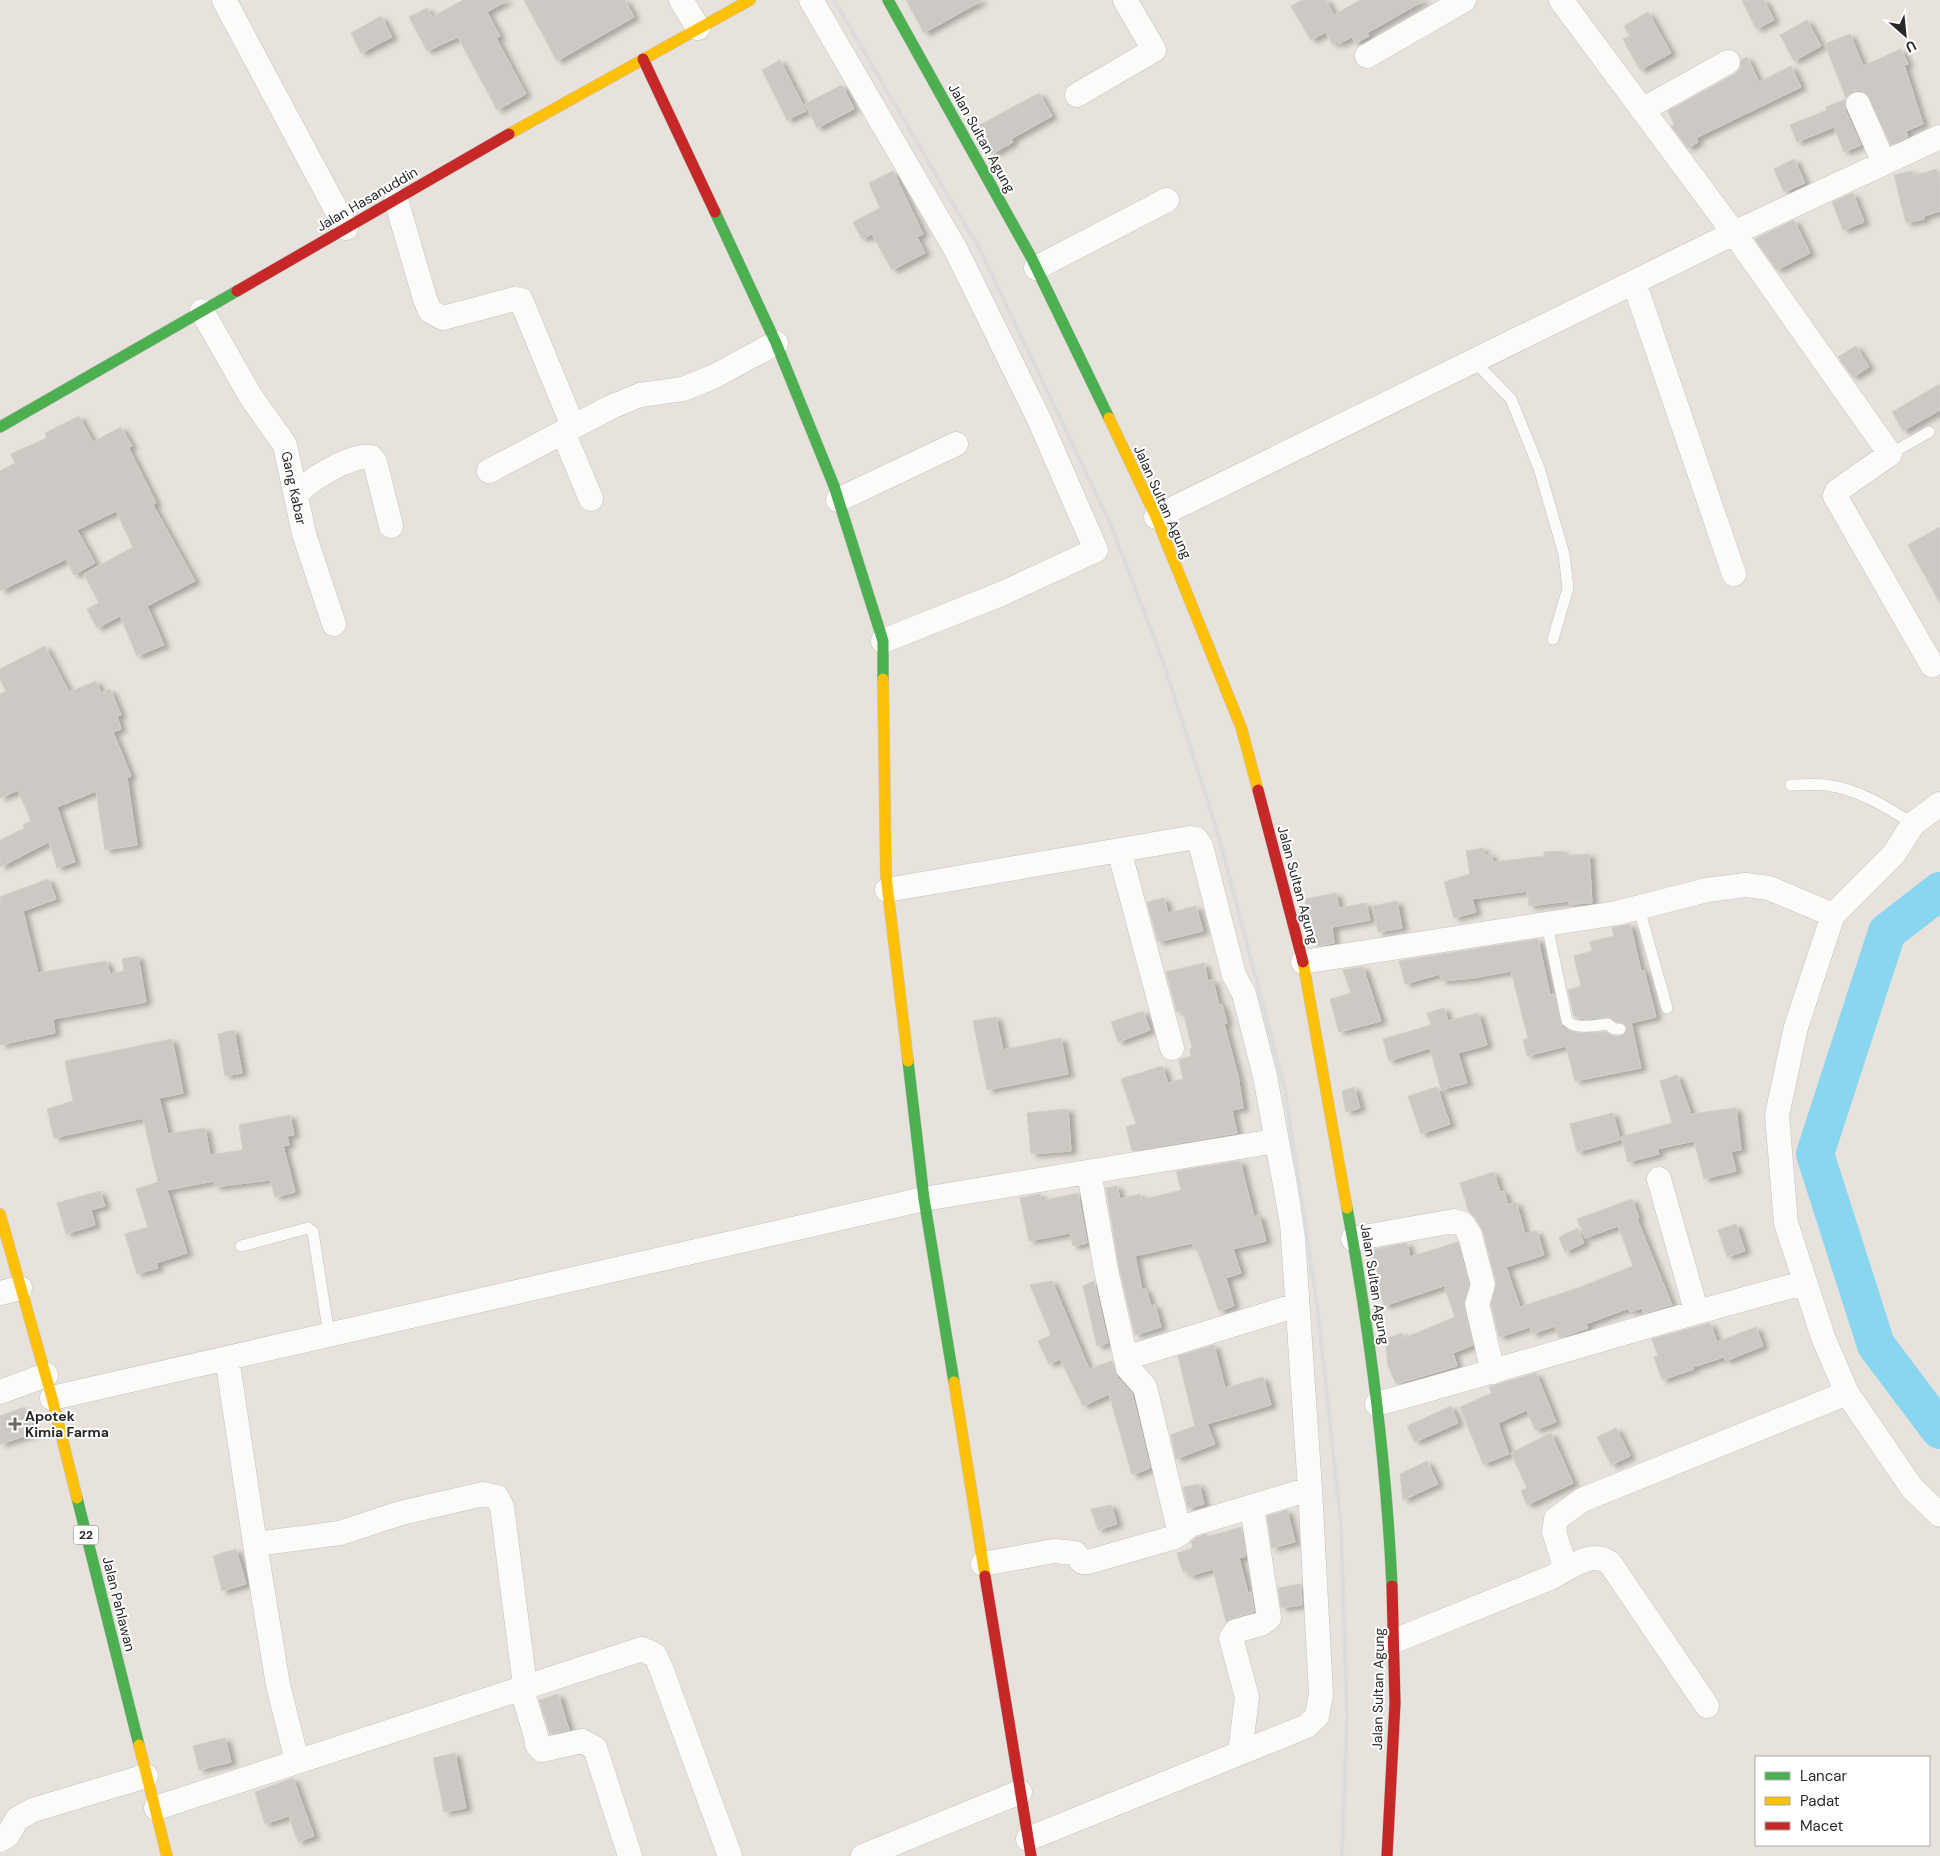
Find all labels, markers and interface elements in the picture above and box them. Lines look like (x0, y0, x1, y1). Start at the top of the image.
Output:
north arrow (1880, 10, 1930, 60)
text: U (1903, 36, 1919, 57)
street label: Jalan Sultan Agung (944, 80, 1020, 196)
street label: Jalan Hasanuddin (313, 163, 421, 235)
street label: Jalan Sultan Agung (1130, 443, 1196, 562)
street label: Gang Kabar (277, 450, 311, 526)
street label: Jalan Sultan Agung (1273, 824, 1323, 947)
street label: Jalan Sultan Agung (1357, 1222, 1393, 1346)
place label: Apotek Kimia Farma (25, 1407, 109, 1441)
marker: Apotek Kimia Farma (9, 1418, 21, 1430)
road number: 22 (74, 1526, 98, 1544)
street label: Jalan Pahlawan (99, 1555, 139, 1653)
street label: Jalan Sultan Agung (1368, 1628, 1388, 1750)
legend (1755, 1756, 1930, 1846)
text: Lancar (1800, 1766, 1847, 1786)
text: Padat (1800, 1791, 1840, 1811)
text: Macet (1800, 1816, 1844, 1836)

